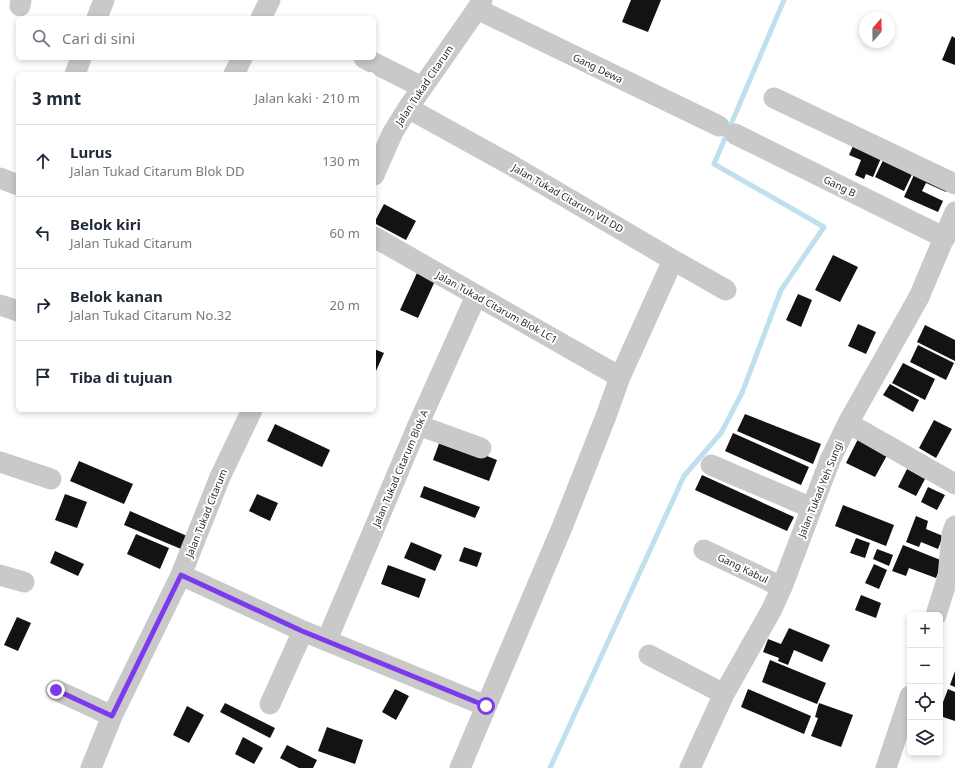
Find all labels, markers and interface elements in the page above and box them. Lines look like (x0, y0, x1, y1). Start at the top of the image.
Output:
north arrow (859, 12, 895, 48)
search box (16, 16, 376, 60)
icon: search (30, 27, 52, 49)
text: Cari di sini (62, 28, 135, 48)
street label: Jalan Tukad Citarum (391, 42, 456, 129)
street label: Gang Dewa (571, 50, 625, 86)
text: 3 mnt (32, 87, 81, 110)
text: Jalan kaki · 210 m (254, 89, 360, 107)
text: Lurus (70, 142, 112, 162)
icon: ahead (32, 150, 54, 172)
text: 130 m (322, 152, 360, 170)
street label: Jalan Tukad Citarum VII DD (509, 160, 626, 236)
text: Jalan Tukad Citarum Blok DD (70, 162, 245, 180)
street label: Gang B (822, 172, 858, 200)
text: Belok kiri (70, 214, 141, 234)
icon: left (32, 222, 54, 244)
text: 60 m (330, 224, 360, 242)
text: Jalan Tukad Citarum (70, 234, 192, 252)
street label: Jalan Tukad Citarum Blok LC1 (433, 267, 560, 346)
text: Belok kanan (70, 286, 163, 306)
icon: right (32, 294, 54, 316)
text: 20 m (330, 296, 360, 314)
text: Jalan Tukad Citarum No.32 (70, 306, 232, 324)
icon: arrive (32, 366, 54, 388)
text: Tiba di tujuan (70, 367, 173, 387)
street label: Jalan Tukad Citarum Blok A (369, 407, 431, 530)
street label: Jalan Tukad Yeh Sungi (794, 439, 846, 540)
street label: Jalan Tukad Citarum (182, 467, 230, 560)
street label: Gang Kabul (715, 550, 771, 586)
map controls (907, 612, 943, 756)
button: + (907, 612, 943, 648)
button: − (907, 648, 943, 684)
route end (47, 681, 65, 699)
button: locate (907, 684, 943, 720)
route start (477, 697, 495, 715)
button: layers (907, 720, 943, 756)

